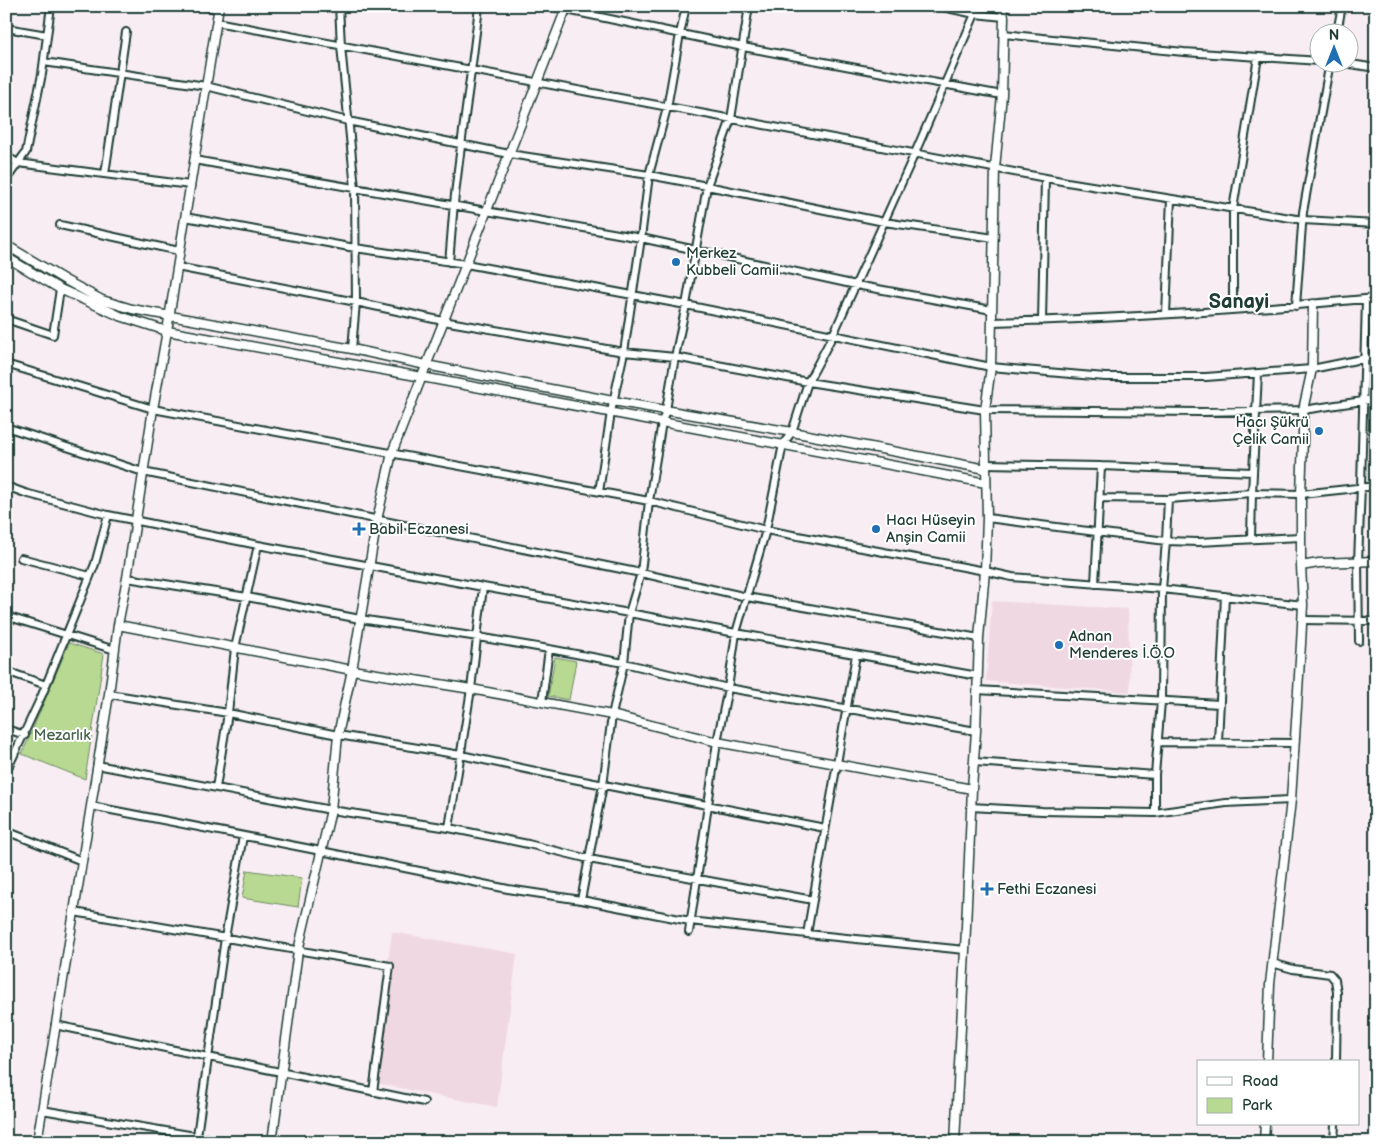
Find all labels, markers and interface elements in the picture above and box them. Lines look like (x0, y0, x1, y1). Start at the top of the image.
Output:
north arrow (1310, 22, 1360, 72)
text: N (1329, 27, 1339, 44)
place label: Merkez Kubbeli Camii (686, 244, 779, 280)
marker: Merkez Kubbeli Camii (670, 256, 682, 268)
district label: Sanayi (1209, 290, 1269, 314)
place label: Hacı Şükrü Çelik Camii (1233, 413, 1309, 449)
marker: Hacı Şükrü Çelik Camii (1313, 425, 1325, 437)
place label: Hacı Hüseyin Anşin Camii (886, 511, 975, 547)
place label: Babil Eczanesi (369, 520, 469, 539)
marker: Babil Eczanesi (353, 523, 365, 535)
marker: Hacı Hüseyin Anşin Camii (870, 523, 882, 535)
place label: Adnan Menderes İ.Ö.O (1069, 627, 1175, 663)
marker: Adnan Menderes İ.Ö.O (1053, 639, 1065, 651)
park label: Mezarlık (34, 726, 91, 745)
place label: Fethi Eczanesi (997, 880, 1096, 899)
marker: Fethi Eczanesi (981, 883, 993, 895)
legend (1197, 1060, 1360, 1126)
text: Road (1242, 1072, 1278, 1091)
text: Park (1242, 1096, 1273, 1115)

